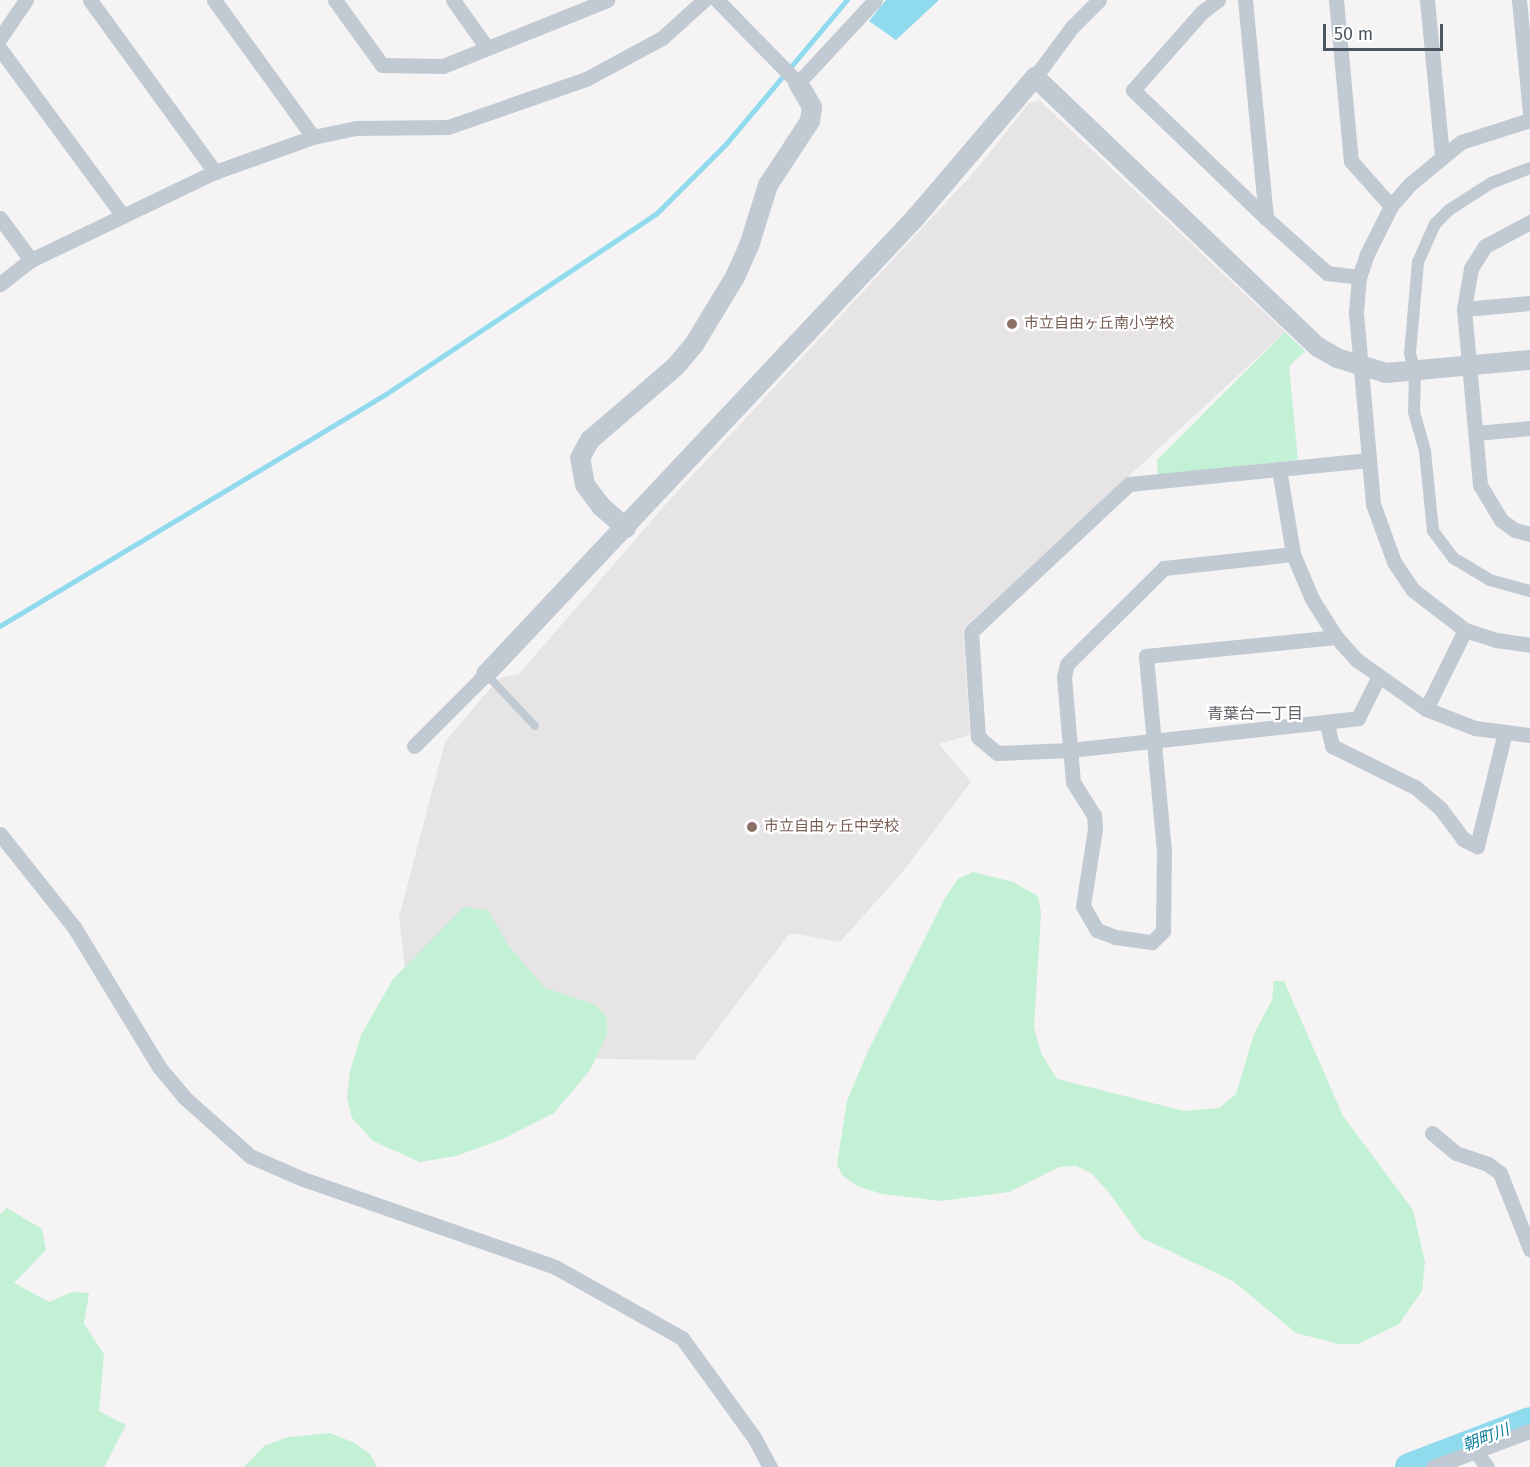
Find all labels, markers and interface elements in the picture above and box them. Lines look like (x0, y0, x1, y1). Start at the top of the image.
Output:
scale bar (1326, 12, 1446, 50)
text: 50 m (1334, 23, 1373, 45)
place label: 市立自由ヶ丘南小学校 (1024, 315, 1174, 333)
marker: 市立自由ヶ丘南小学校 (1005, 317, 1019, 331)
district label: 青葉台一丁目 (1207, 704, 1303, 724)
place label: 市立自由ヶ丘中学校 (764, 818, 899, 836)
marker: 市立自由ヶ丘中学校 (745, 820, 759, 834)
water label: 朝町川 (1460, 1420, 1512, 1456)

